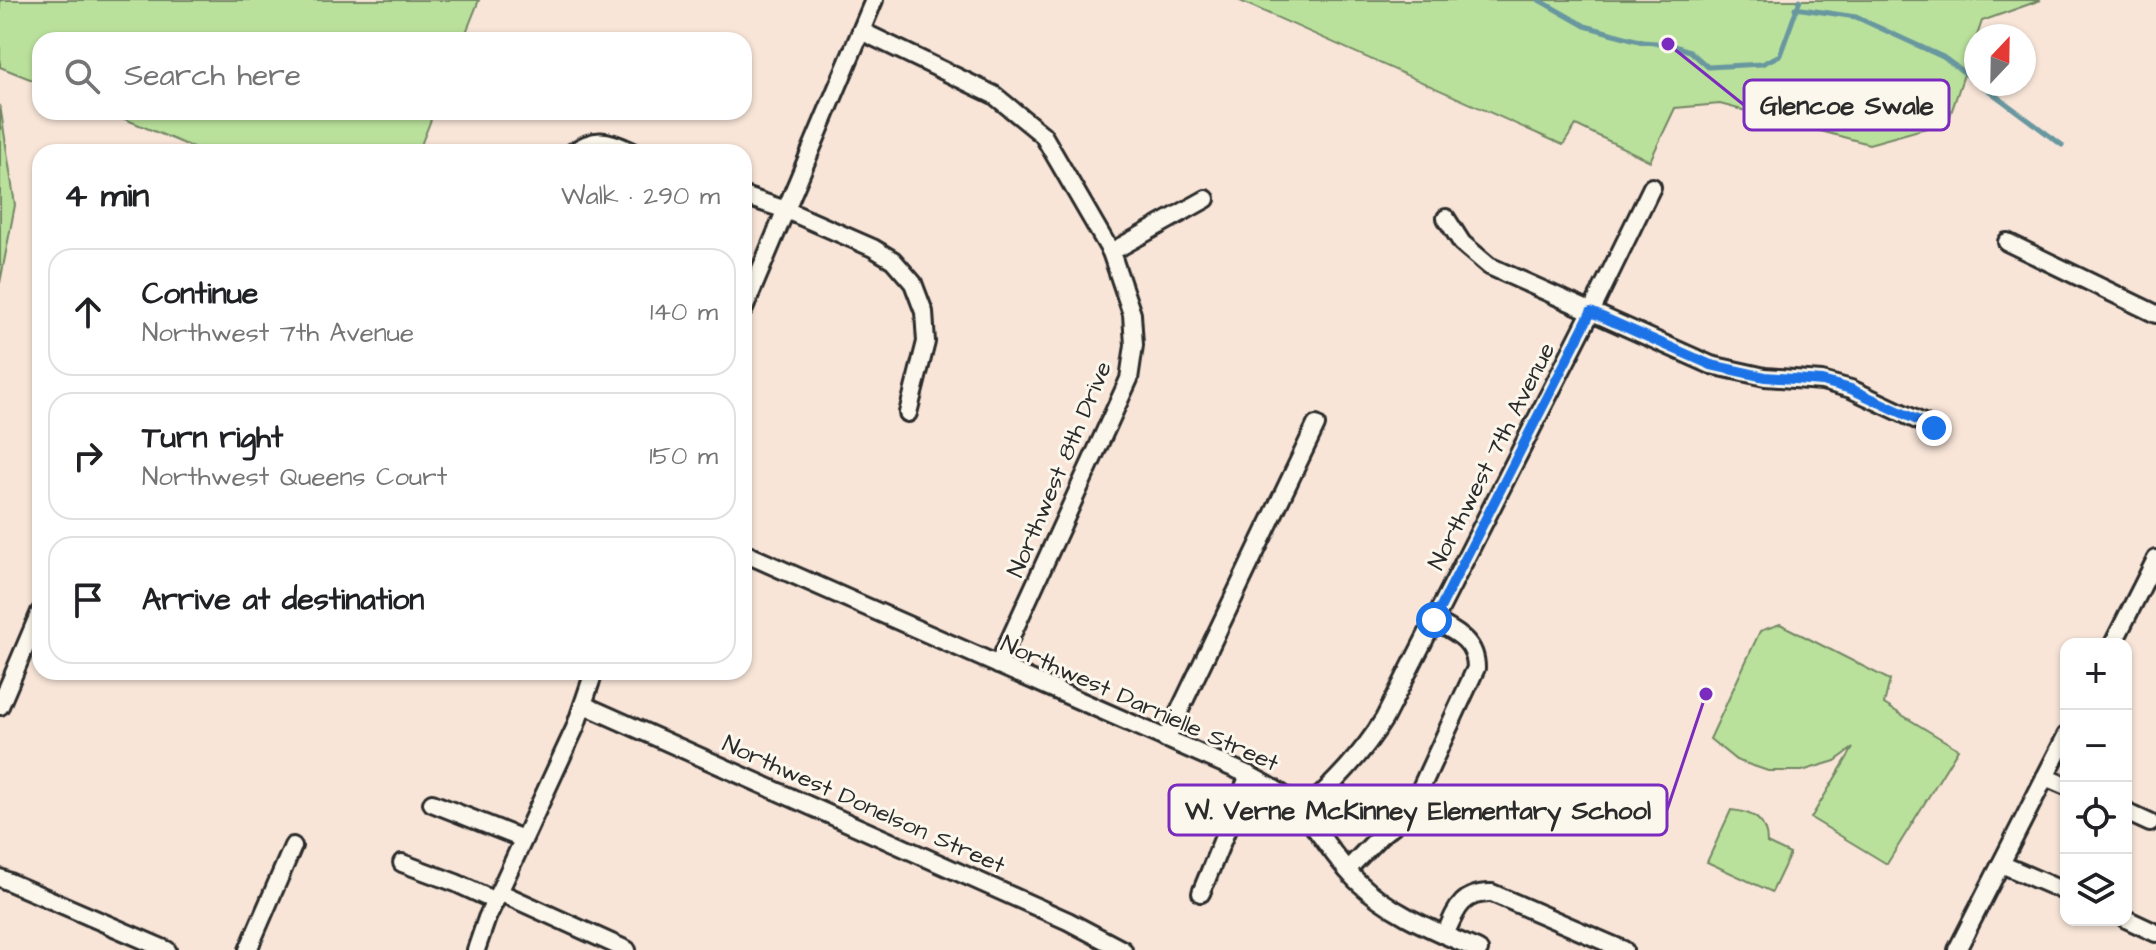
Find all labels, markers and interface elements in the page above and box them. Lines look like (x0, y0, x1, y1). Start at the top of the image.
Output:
north arrow (1964, 24, 2036, 96)
search box (32, 32, 752, 120)
icon: search (60, 54, 104, 98)
text: Search here (124, 55, 301, 97)
callout: Glencoe Swale (1744, 80, 1949, 130)
text: Glencoe Swale (1760, 88, 1934, 124)
text: 4 min (64, 172, 149, 220)
text: Walk · 290 m (561, 178, 720, 214)
text: Continue (142, 273, 258, 315)
icon: ahead (66, 290, 110, 334)
text: 140 m (650, 294, 718, 330)
text: Northwest 7th Avenue (142, 315, 414, 351)
street label: Northwest 7th Avenue (1420, 337, 1564, 576)
street label: Northwest 8th Drive (999, 356, 1121, 583)
route end (1916, 410, 1952, 446)
text: Turn right (142, 417, 283, 459)
icon: right (66, 434, 110, 478)
text: 150 m (649, 438, 718, 474)
text: Northwest Queens Court (142, 459, 447, 495)
icon: arrive (66, 578, 110, 622)
text: Arrive at destination (142, 579, 424, 621)
route start (1416, 602, 1452, 638)
street label: Northwest Darnielle Street (995, 627, 1284, 781)
map controls (2060, 638, 2132, 926)
button: + (2060, 638, 2132, 710)
button: − (2060, 710, 2132, 782)
street label: Northwest Donelson Street (717, 727, 1011, 883)
button: locate (2060, 782, 2132, 854)
callout: W. Verne McKinney Elementary School (1169, 785, 1667, 835)
text: W. Verne McKinney Elementary School (1184, 793, 1651, 832)
button: layers (2060, 854, 2132, 926)

